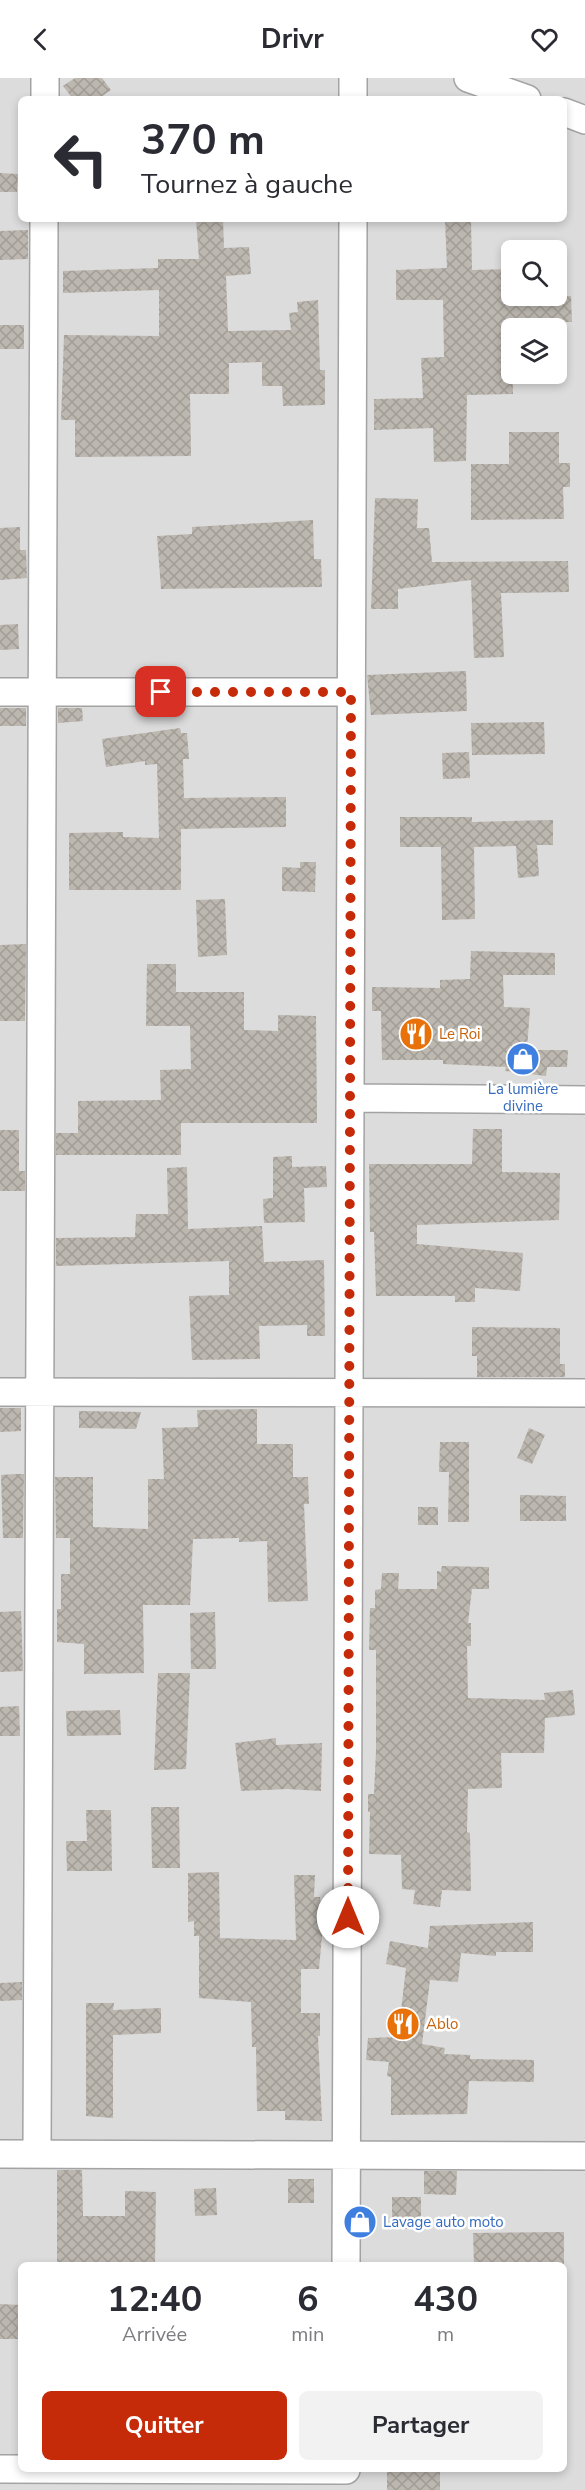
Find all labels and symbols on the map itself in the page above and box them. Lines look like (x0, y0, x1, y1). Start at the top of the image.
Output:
pin (135, 666, 186, 717)
restaurant icon: Le Roi (398, 1016, 434, 1052)
place label: Le Roi (439, 1024, 481, 1044)
shop icon: La lumière divine (505, 1041, 541, 1077)
place label: La lumière divine (488, 1079, 558, 1116)
position arrow (316, 1885, 380, 1949)
restaurant icon: Ablo (385, 2006, 421, 2042)
place label: Ablo (426, 2014, 458, 2034)
shop icon: Lavage auto moto (342, 2204, 378, 2240)
place label: Lavage auto moto (383, 2212, 504, 2232)

